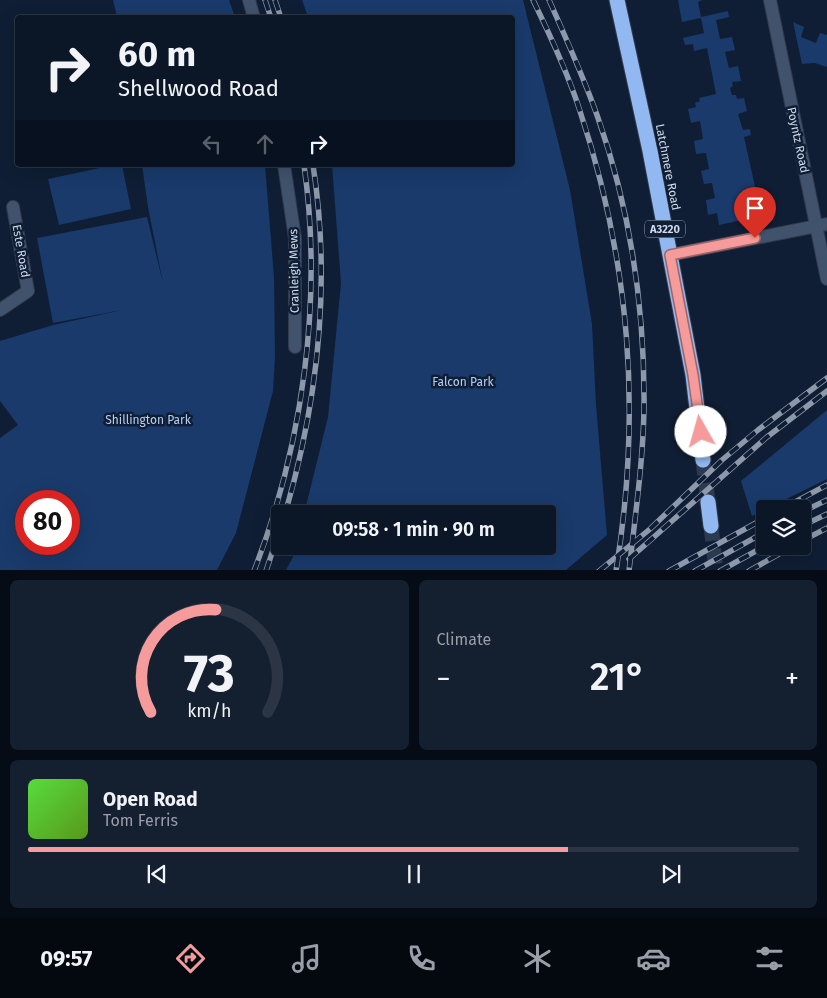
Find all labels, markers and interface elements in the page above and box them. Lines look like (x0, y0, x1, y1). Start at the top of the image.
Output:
text: 60 m (118, 33, 196, 75)
icon: right (35, 35, 100, 100)
text: Shellwood Road (118, 75, 279, 102)
street label: Poyntz Road (784, 106, 812, 174)
street label: Latchmere Road (653, 123, 683, 211)
icon: left (198, 130, 226, 158)
icon: ahead (251, 130, 279, 158)
icon: right (304, 130, 332, 158)
pin (734, 187, 776, 238)
icon: arrive (741, 194, 769, 222)
road number: A3220 (645, 220, 685, 238)
street label: Este Road (9, 223, 33, 279)
street label: Cranleigh Mews (286, 228, 302, 313)
park label: Falcon Park (432, 375, 495, 389)
position arrow (674, 405, 726, 457)
park label: Shillington Park (105, 413, 192, 427)
speed limit sign: 80 (15, 490, 80, 555)
map controls (756, 500, 811, 555)
button: layers (756, 500, 811, 555)
text: 09:58 · 1 min · 90 m (332, 518, 495, 541)
text: Climate (437, 630, 491, 649)
text: 73 (184, 642, 235, 705)
text: 21° (590, 654, 646, 700)
text: − (437, 662, 451, 695)
text: + (785, 662, 799, 695)
text: km/h (187, 700, 231, 722)
text: Open Road (103, 788, 198, 811)
text: Tom Ferris (103, 811, 178, 830)
icon: previous (143, 860, 171, 888)
icon: pause (400, 860, 428, 888)
icon: next (657, 860, 685, 888)
icon: directions (173, 941, 208, 976)
icon: music (289, 941, 324, 976)
icon: phone (404, 941, 439, 976)
icon: climate (520, 941, 555, 976)
icon: car (636, 941, 671, 976)
icon: filters (752, 941, 787, 976)
text: 09:57 (40, 945, 92, 972)

